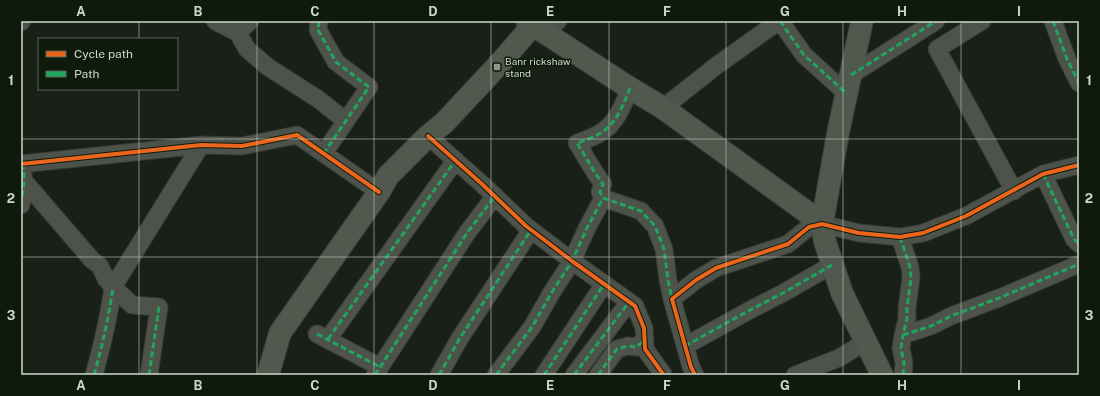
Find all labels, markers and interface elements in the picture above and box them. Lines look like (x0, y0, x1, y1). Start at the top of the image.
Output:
text: A (76, 4, 86, 19)
text: B (194, 4, 203, 19)
text: C (310, 4, 320, 19)
text: D (428, 4, 438, 19)
text: E (546, 4, 554, 19)
text: F (663, 4, 671, 19)
text: G (780, 4, 790, 19)
text: H (897, 4, 907, 19)
text: I (1017, 4, 1021, 19)
legend (38, 38, 178, 90)
text: Cycle path (74, 47, 133, 61)
place label: Banr rickshaw stand (505, 55, 571, 79)
marker: Banr rickshaw stand (492, 62, 502, 72)
text: Path (74, 67, 100, 81)
text: 1 (8, 73, 14, 88)
text: 1 (1086, 73, 1092, 88)
text: 2 (7, 191, 15, 206)
text: 2 (1085, 191, 1093, 206)
text: 3 (7, 308, 16, 323)
text: 3 (1085, 308, 1094, 323)
text: A (76, 378, 86, 393)
text: B (194, 378, 203, 393)
text: C (310, 378, 320, 393)
text: D (428, 378, 438, 393)
text: E (546, 378, 554, 393)
text: F (663, 378, 671, 393)
text: G (780, 378, 790, 393)
text: H (897, 378, 907, 393)
text: I (1017, 378, 1021, 393)

